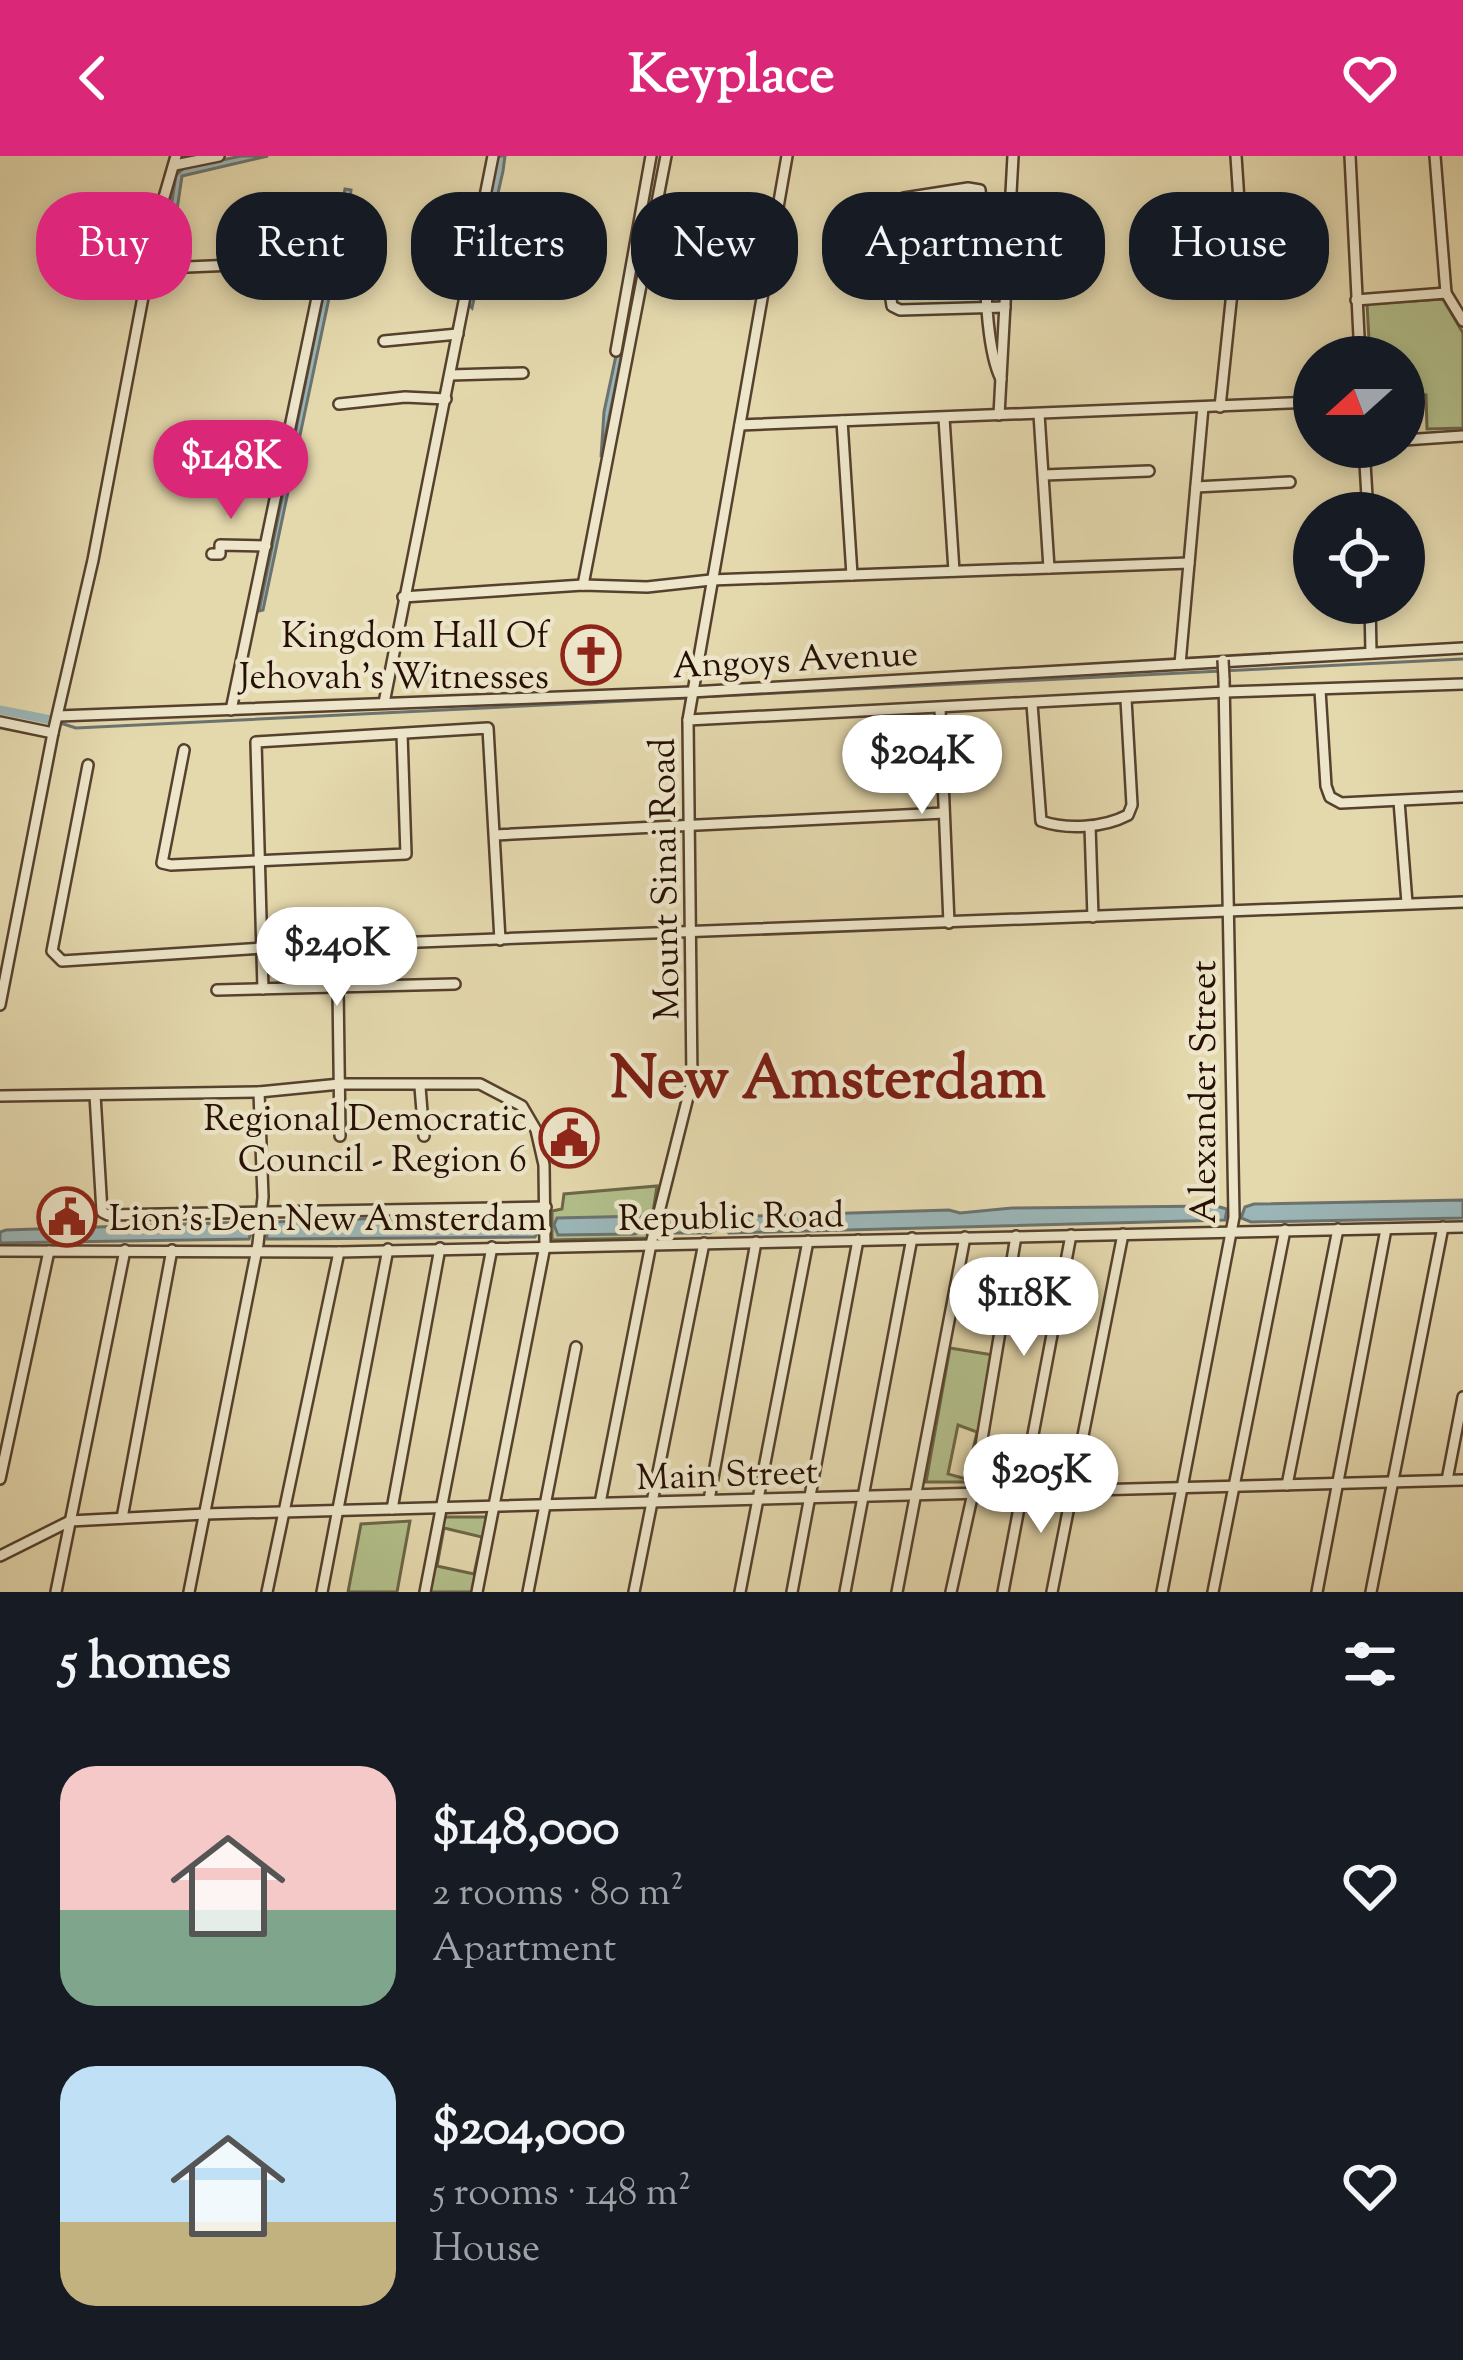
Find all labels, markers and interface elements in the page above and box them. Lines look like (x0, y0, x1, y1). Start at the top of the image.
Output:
text: Keyplace (628, 39, 835, 117)
icon: back (60, 45, 126, 111)
icon: heart (1337, 45, 1403, 111)
chip: Buy (36, 192, 192, 300)
chip: Rent (216, 192, 387, 300)
chip: Filters (411, 192, 607, 300)
chip: New (631, 192, 798, 300)
chip: Apartment (822, 192, 1105, 300)
chip: House (1129, 192, 1329, 300)
north arrow (1293, 336, 1425, 468)
map controls (1293, 336, 1425, 624)
pin: $148K (147, 420, 315, 522)
text: $148K (180, 431, 282, 487)
button: locate (1293, 492, 1425, 624)
place label: Kingdom Hall Of Jehovah’s Witnesses (237, 612, 551, 705)
church icon: Kingdom Hall Of Jehovah’s Witnesses (560, 624, 622, 686)
street label: Angoys Avenue (671, 630, 920, 694)
pin: $204K (838, 715, 1006, 817)
text: $204K (869, 726, 975, 782)
street label: Mount Sinai Road (639, 737, 695, 1020)
pin: $240K (253, 907, 421, 1009)
text: $240K (283, 918, 391, 974)
street label: Alexander Street (1180, 960, 1232, 1224)
district label: New Amsterdam (610, 1039, 1046, 1126)
place label: Regional Democratic Council - Region 6 (204, 1095, 527, 1188)
public building icon: Regional Democratic Council - Region 6 (538, 1107, 600, 1169)
public building icon: Lion's Den New Amsterdam (36, 1186, 98, 1248)
street label: Republic Road (618, 1191, 845, 1247)
place label: Lion's Den New Amsterdam (109, 1195, 547, 1247)
pin: $118K (940, 1257, 1108, 1359)
text: $118K (976, 1268, 1072, 1324)
pin: $205K (957, 1434, 1125, 1536)
text: $205K (990, 1445, 1092, 1501)
street label: Main Street (635, 1448, 819, 1506)
text: 5 homes (60, 1628, 231, 1701)
icon: filters (1337, 1631, 1403, 1697)
text: $148,000 (432, 1794, 619, 1867)
icon: home (156, 1814, 300, 1958)
icon: heart (1337, 1853, 1403, 1919)
text: 2 rooms · 80 m² (432, 1867, 684, 1923)
text: Apartment (432, 1923, 616, 1979)
text: $204,000 (432, 2094, 625, 2167)
icon: home (156, 2114, 300, 2258)
icon: heart (1337, 2153, 1403, 2219)
text: 5 rooms · 148 m² (432, 2167, 691, 2223)
text: House (432, 2223, 540, 2279)

